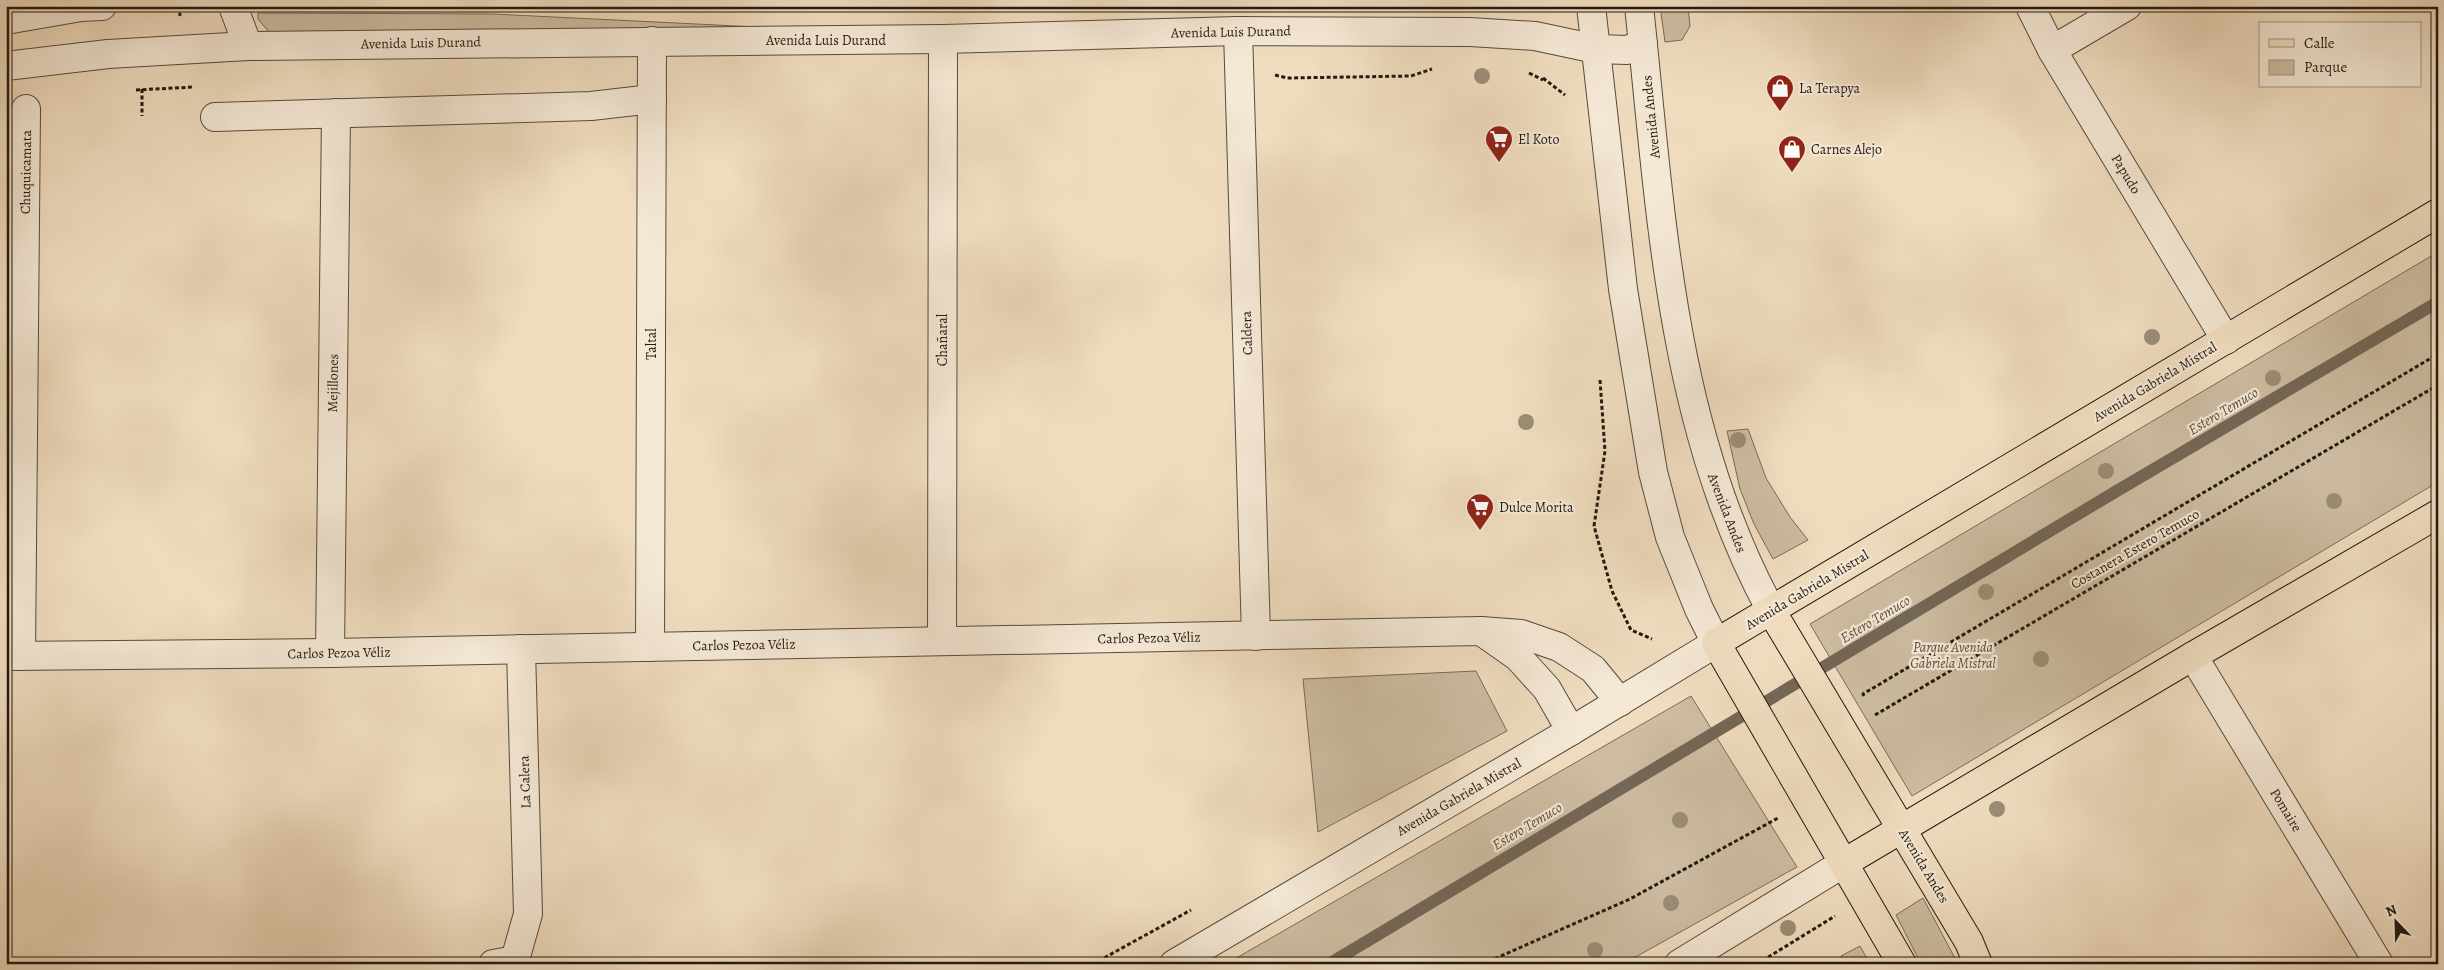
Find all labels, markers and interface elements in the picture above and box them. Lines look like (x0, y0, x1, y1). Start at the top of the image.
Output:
street label: Avenida Luis Durand (1170, 21, 1292, 43)
legend (2259, 22, 2422, 88)
street label: Avenida Luis Durand (765, 31, 886, 50)
street label: Avenida Luis Durand (360, 32, 482, 54)
text: Calle (2304, 33, 2335, 53)
text: Parque (2304, 57, 2347, 77)
shop icon: La Terapya (1765, 73, 1795, 112)
street label: Avenida Andes (1637, 74, 1665, 161)
place label: La Terapya (1799, 79, 1860, 98)
supermarket icon: El Koto (1484, 124, 1514, 163)
street label: Chuquicamata (16, 129, 36, 214)
place label: El Koto (1518, 130, 1559, 149)
shop icon: Carnes Alejo (1777, 134, 1807, 173)
place label: Carnes Alejo (1811, 140, 1882, 159)
street label: Papudo (2107, 150, 2145, 198)
street label: Caldera (1237, 310, 1257, 355)
street label: Chañaral (933, 313, 952, 366)
street label: Taltal (642, 328, 661, 360)
street label: Avenida Gabriela Mistral (2089, 337, 2221, 427)
street label: Mejillones (323, 353, 343, 413)
water label: Estero Temuco (2184, 382, 2262, 440)
street label: Avenida Andes (1703, 470, 1751, 555)
supermarket icon: Dulce Morita (1465, 492, 1495, 531)
place label: Dulce Morita (1499, 498, 1574, 517)
street label: Costanera Estero Temuco (2067, 504, 2203, 594)
street label: Avenida Gabriela Mistral (1741, 545, 1873, 635)
water label: Estero Temuco (1836, 590, 1914, 648)
street label: Carlos Pezoa Véliz (1097, 628, 1201, 648)
street label: Carlos Pezoa Véliz (692, 635, 796, 655)
park label: Parque Avenida Gabriela Mistral (1910, 638, 1996, 673)
street label: Carlos Pezoa Véliz (287, 643, 391, 663)
street label: Avenida Gabriela Mistral (1392, 753, 1525, 841)
street label: La Calera (515, 755, 535, 809)
street label: Pomaire (2266, 785, 2306, 835)
water label: Estero Temuco (1488, 797, 1566, 855)
street label: Avenida Andes (1894, 824, 1954, 907)
north arrow (2372, 898, 2422, 948)
text: N (2383, 900, 2400, 921)

